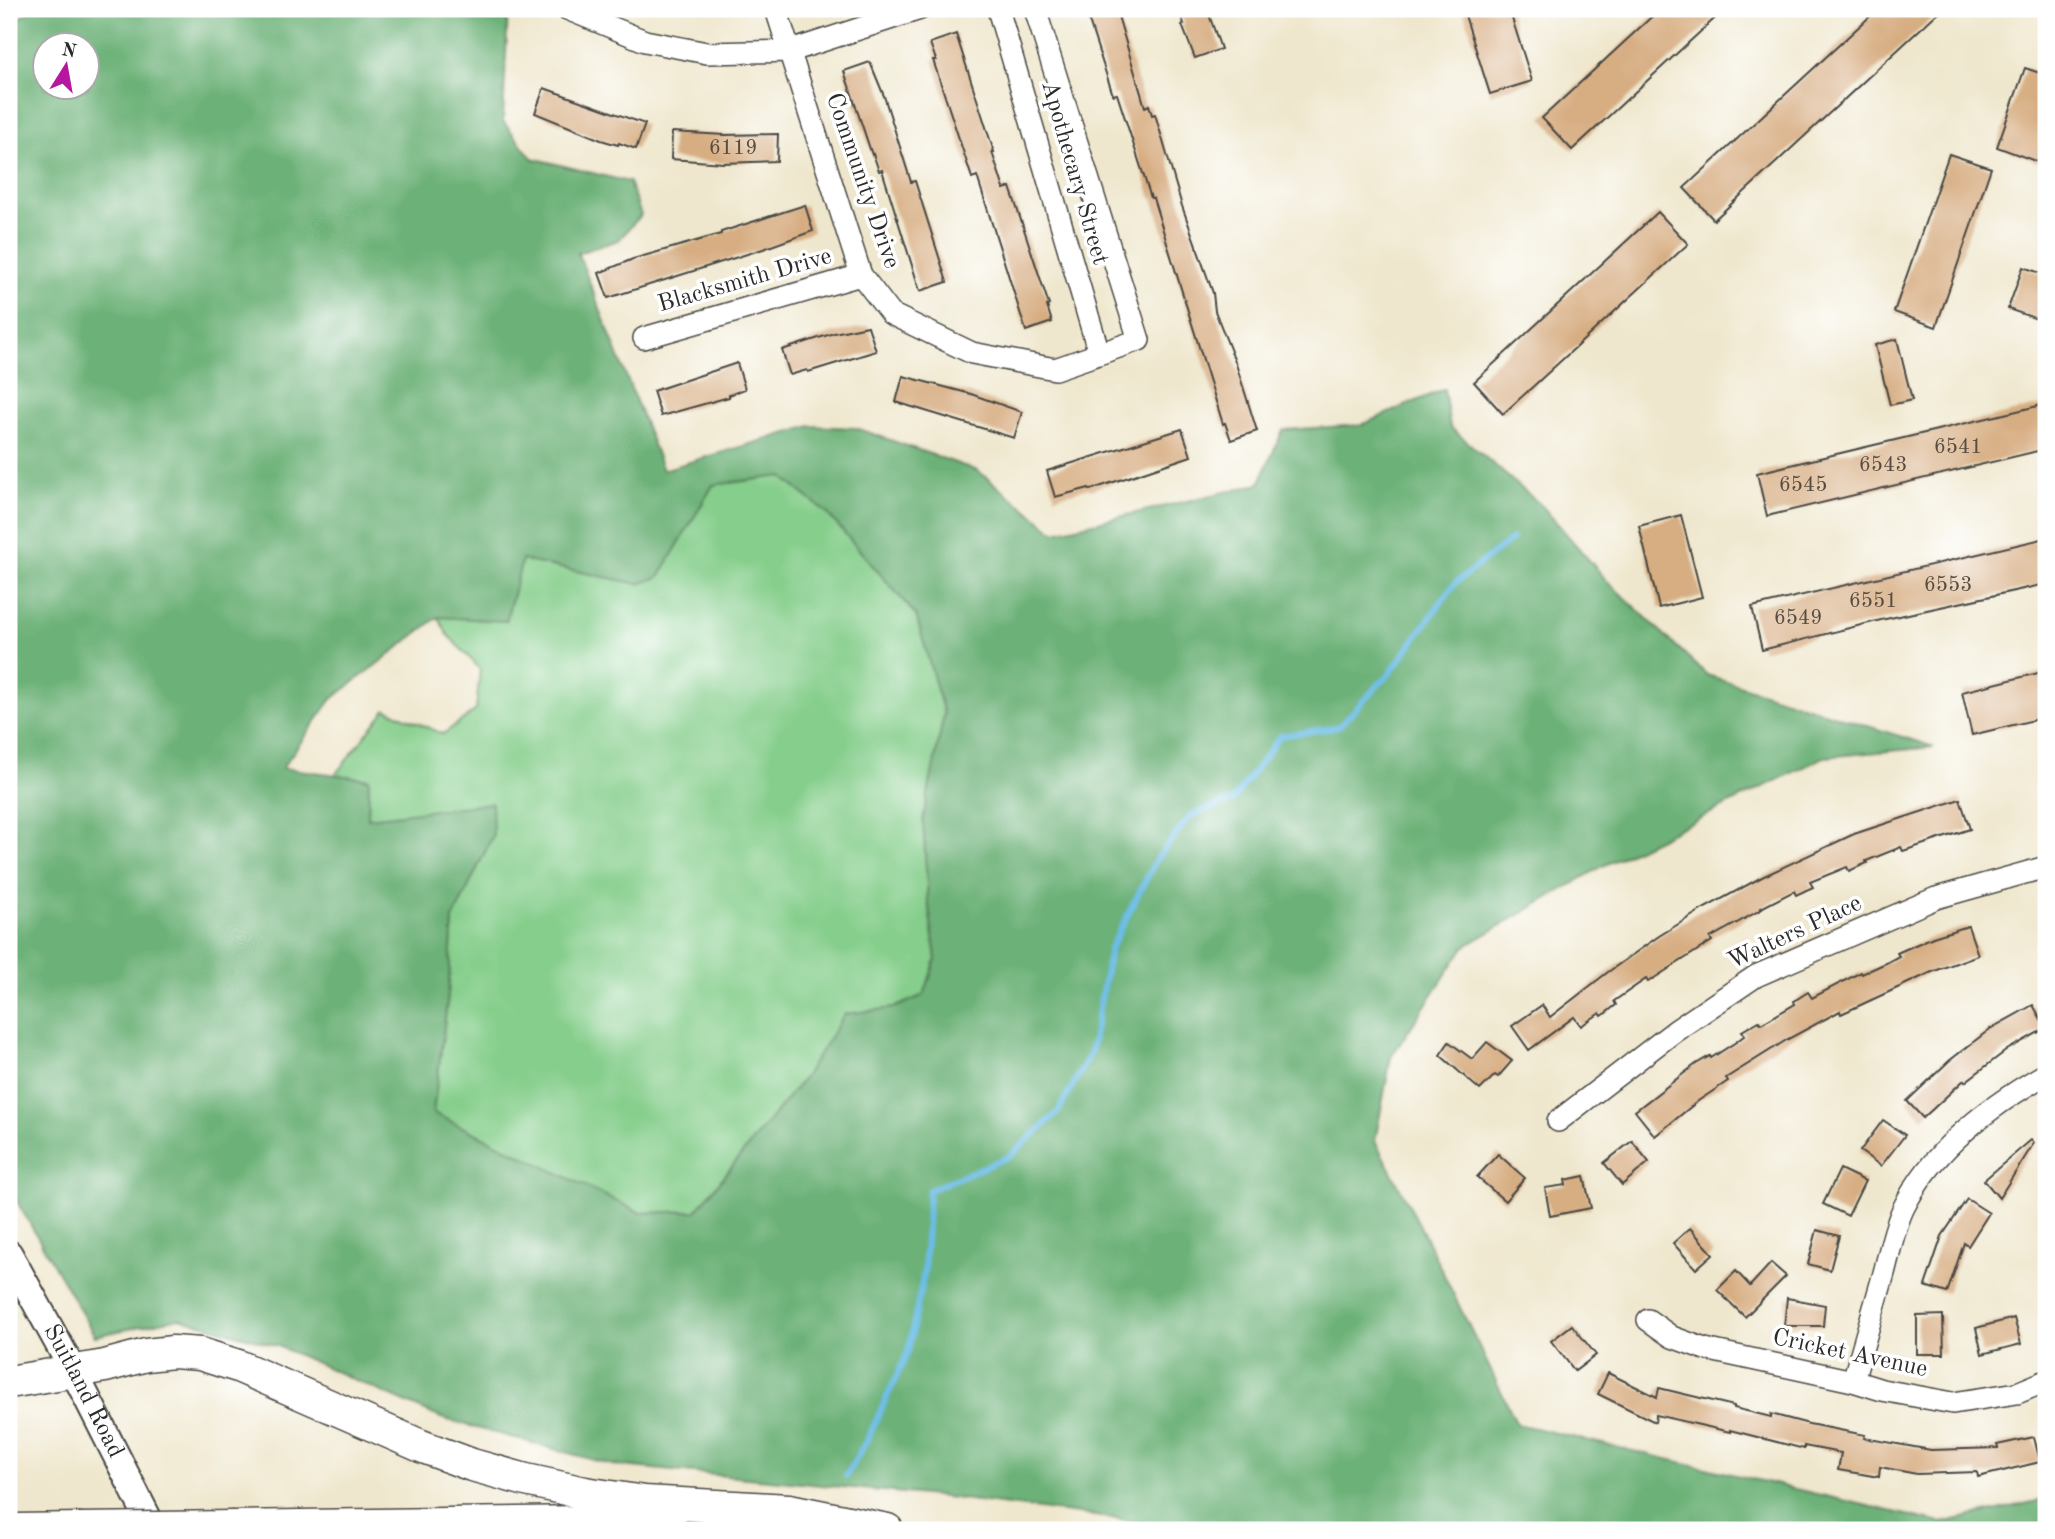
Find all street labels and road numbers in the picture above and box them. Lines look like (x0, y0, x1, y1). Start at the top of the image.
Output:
street label: Apothecary Street (1036, 78, 1112, 268)
street label: Community Drive (821, 90, 903, 272)
street label: Blacksmith Drive (655, 245, 835, 317)
street label: Walters Place (1724, 892, 1866, 974)
street label: Suitland Road (38, 1321, 127, 1462)
street label: Cricket Avenue (1770, 1326, 1930, 1382)

